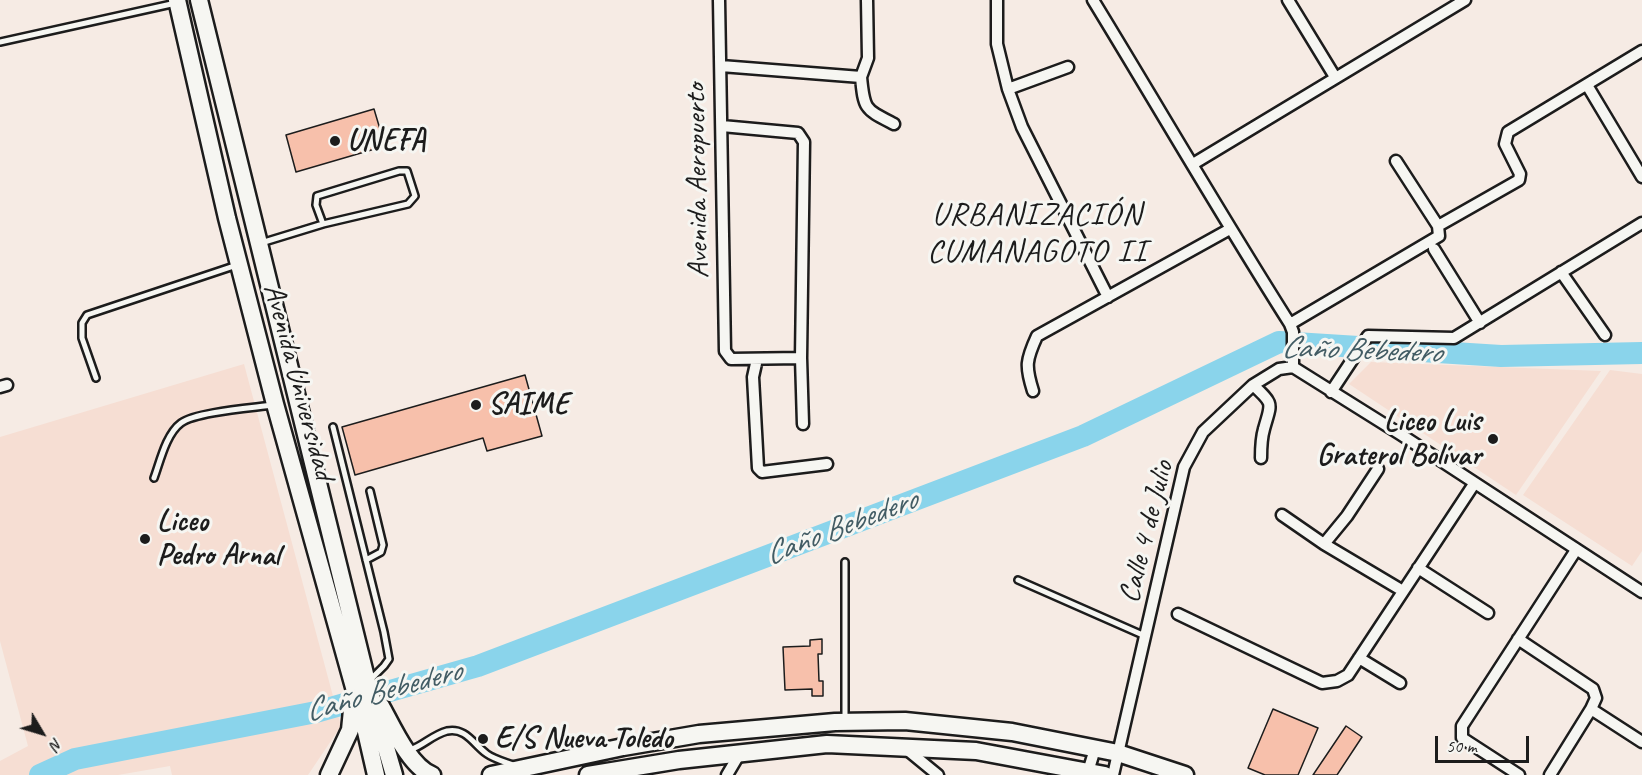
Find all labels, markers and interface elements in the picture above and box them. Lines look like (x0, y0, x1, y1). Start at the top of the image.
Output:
street label: Avenida Aeropuerto (678, 83, 718, 279)
place label: UNEFA (347, 123, 425, 159)
marker: UNEFA (328, 134, 342, 148)
district label: URBANIZACIÓN CUMANAGOTO II (929, 197, 1145, 272)
street label: Avenida Universidad (255, 280, 341, 484)
water label: Caño Bebedero (1281, 329, 1441, 373)
place label: SAIME (488, 387, 568, 423)
marker: SAIME (469, 398, 483, 412)
place label: Liceo Luis Graterol Bolívar (1317, 404, 1481, 474)
marker: Liceo Luis Graterol Bolívar (1486, 432, 1500, 446)
street label: Calle 4 de Julio (1112, 457, 1182, 607)
water label: Caño Bebedero (760, 481, 922, 575)
place label: Liceo Pedro Arnal (157, 504, 280, 574)
marker: Liceo Pedro Arnal (138, 532, 152, 546)
water label: Caño Bebedero (301, 653, 465, 731)
north arrow (12, 703, 72, 763)
place label: E/S Nueva Toledo (495, 721, 673, 757)
scale bar (1438, 724, 1532, 762)
marker: E/S Nueva Toledo (476, 732, 490, 746)
text: N (45, 734, 67, 754)
text: 50 m (1446, 735, 1477, 757)

